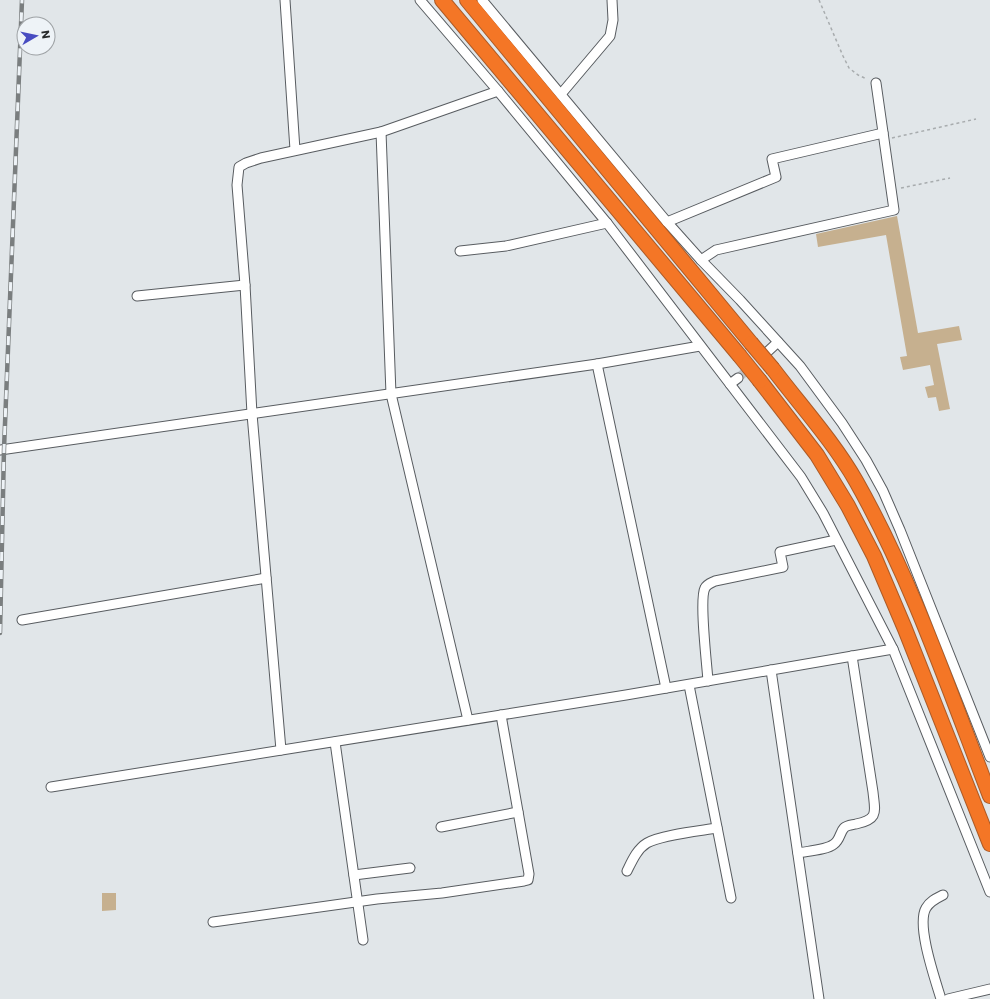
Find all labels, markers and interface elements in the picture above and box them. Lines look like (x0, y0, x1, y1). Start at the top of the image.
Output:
north arrow (16, 16, 56, 56)
text: N (37, 29, 54, 40)

